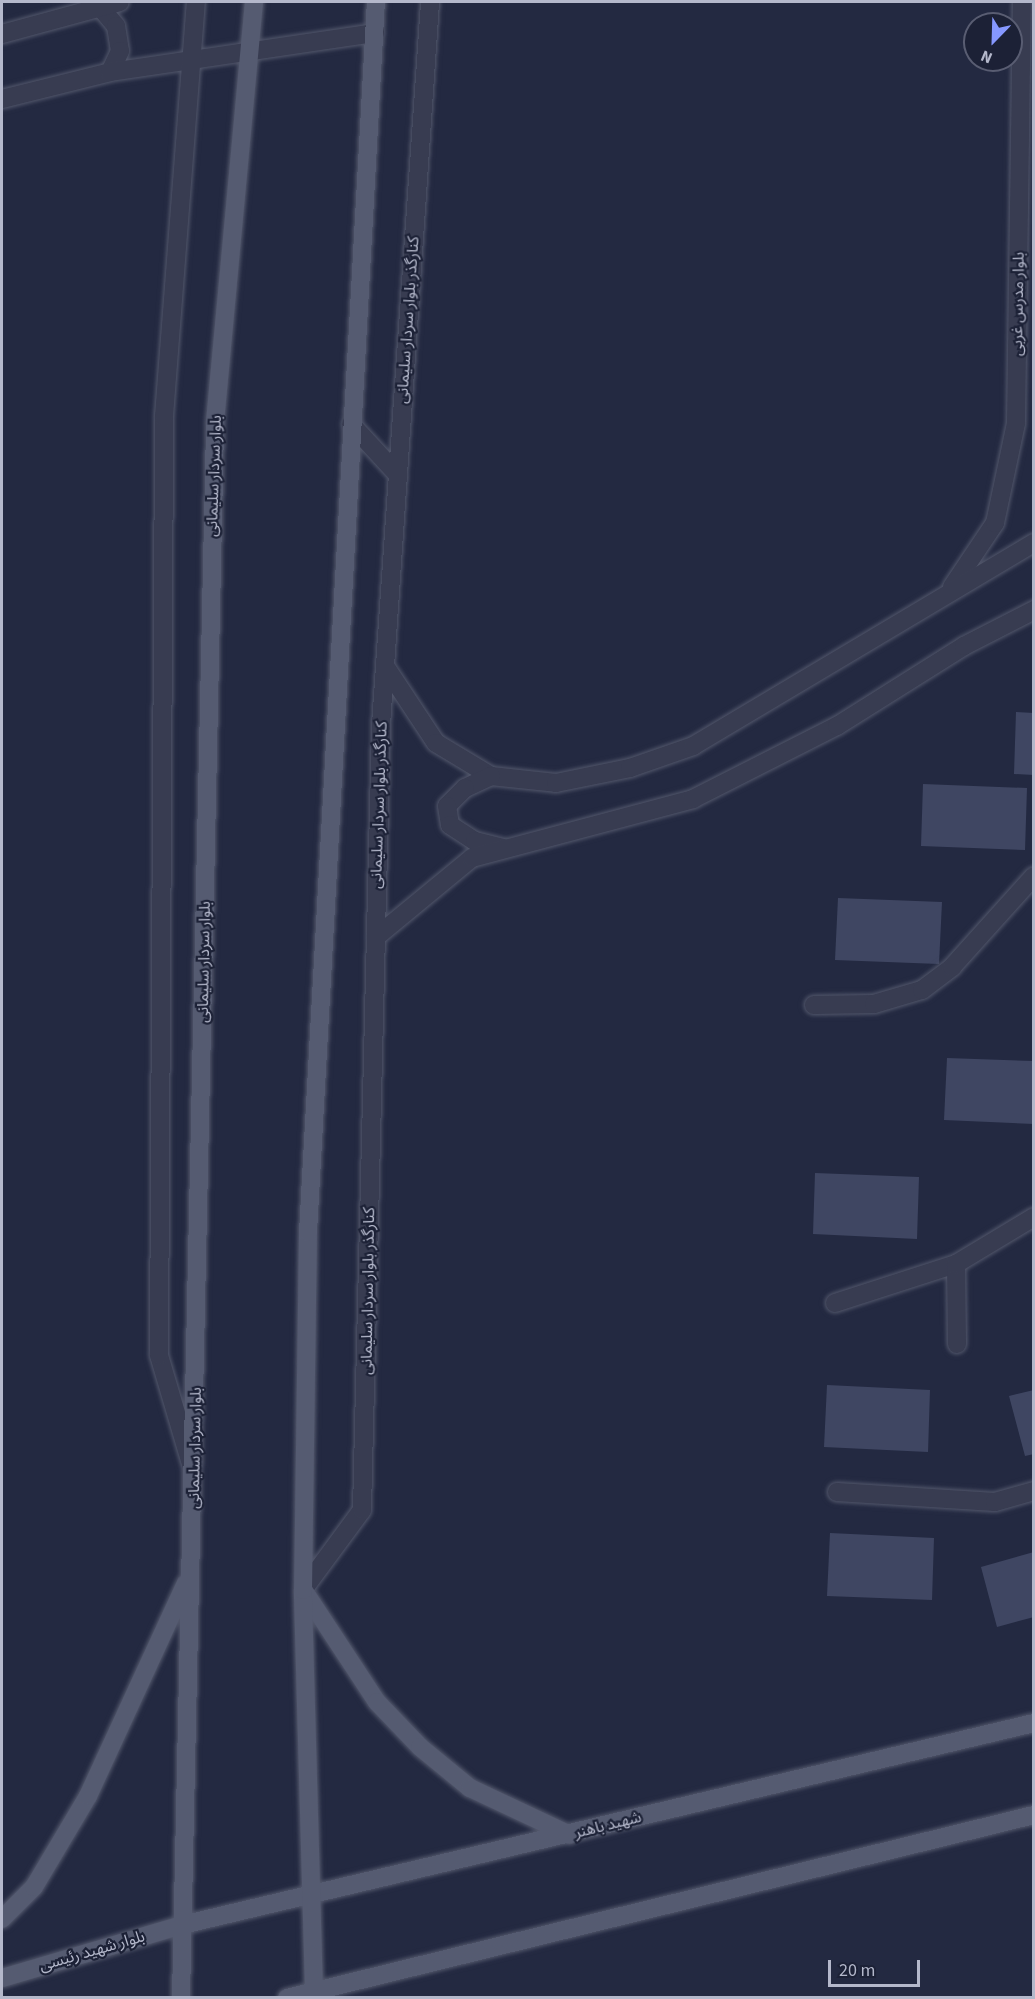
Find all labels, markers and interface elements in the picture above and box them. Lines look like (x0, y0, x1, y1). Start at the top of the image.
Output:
north arrow (963, 12, 1023, 72)
text: N (978, 45, 996, 69)
street label: کنارگذر بلوار سردار سلیمانی (393, 236, 423, 404)
street label: بلوار مدرس غربی (1007, 252, 1029, 356)
street label: بلوار سردار سلیمانی (202, 415, 226, 537)
street label: کنارگذر بلوار سردار سلیمانی (366, 721, 392, 889)
street label: بلوار سردار سلیمانی (193, 901, 215, 1023)
street label: کنارگذر بلوار سردار سلیمانی (357, 1207, 379, 1375)
street label: بلوار سردار سلیمانی (184, 1387, 206, 1509)
street label: شهید باهنر (573, 1807, 643, 1843)
street label: بلوار شهید رئیسی (37, 1927, 147, 1975)
scale bar (831, 1948, 922, 1986)
text: 20 m (839, 1958, 875, 1983)

